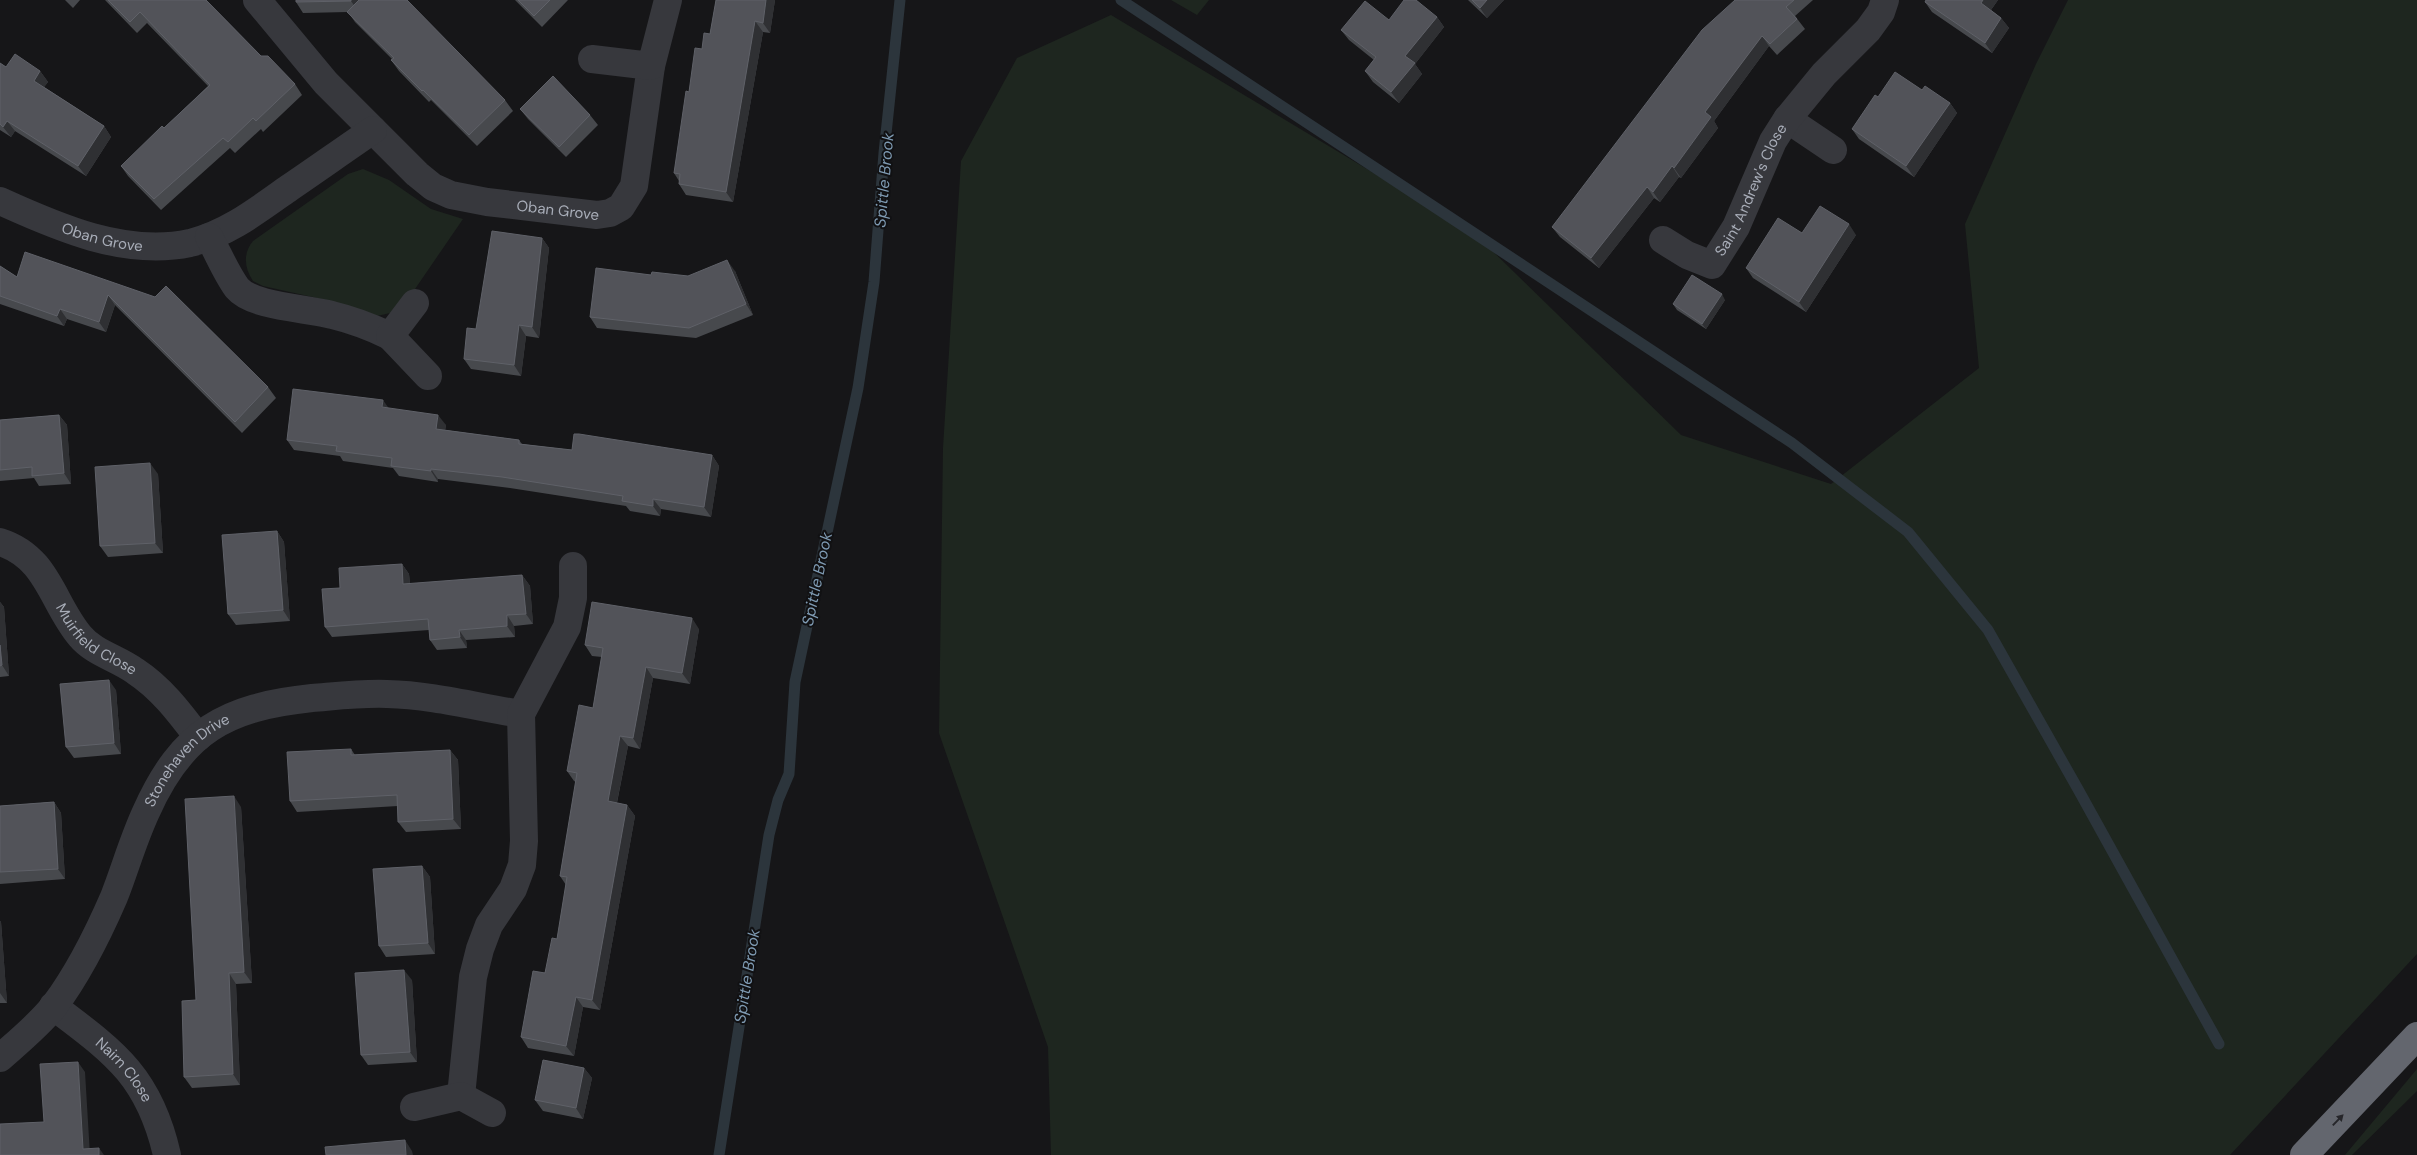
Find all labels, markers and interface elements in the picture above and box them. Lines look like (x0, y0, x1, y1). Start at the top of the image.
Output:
street label: Saint Andrew's Close (1710, 120, 1791, 260)
water label: Spittle Brook (869, 131, 899, 228)
street label: Oban Grove (515, 196, 600, 225)
street label: Oban Grove (59, 218, 144, 256)
water label: Spittle Brook (797, 529, 837, 628)
street label: Muirfield Close (51, 600, 141, 679)
street label: Stonehaven Drive (140, 709, 233, 810)
water label: Spittle Brook (729, 927, 765, 1025)
street label: Nairn Close (91, 1033, 157, 1106)
one-way arrow (2332, 1114, 2344, 1126)

